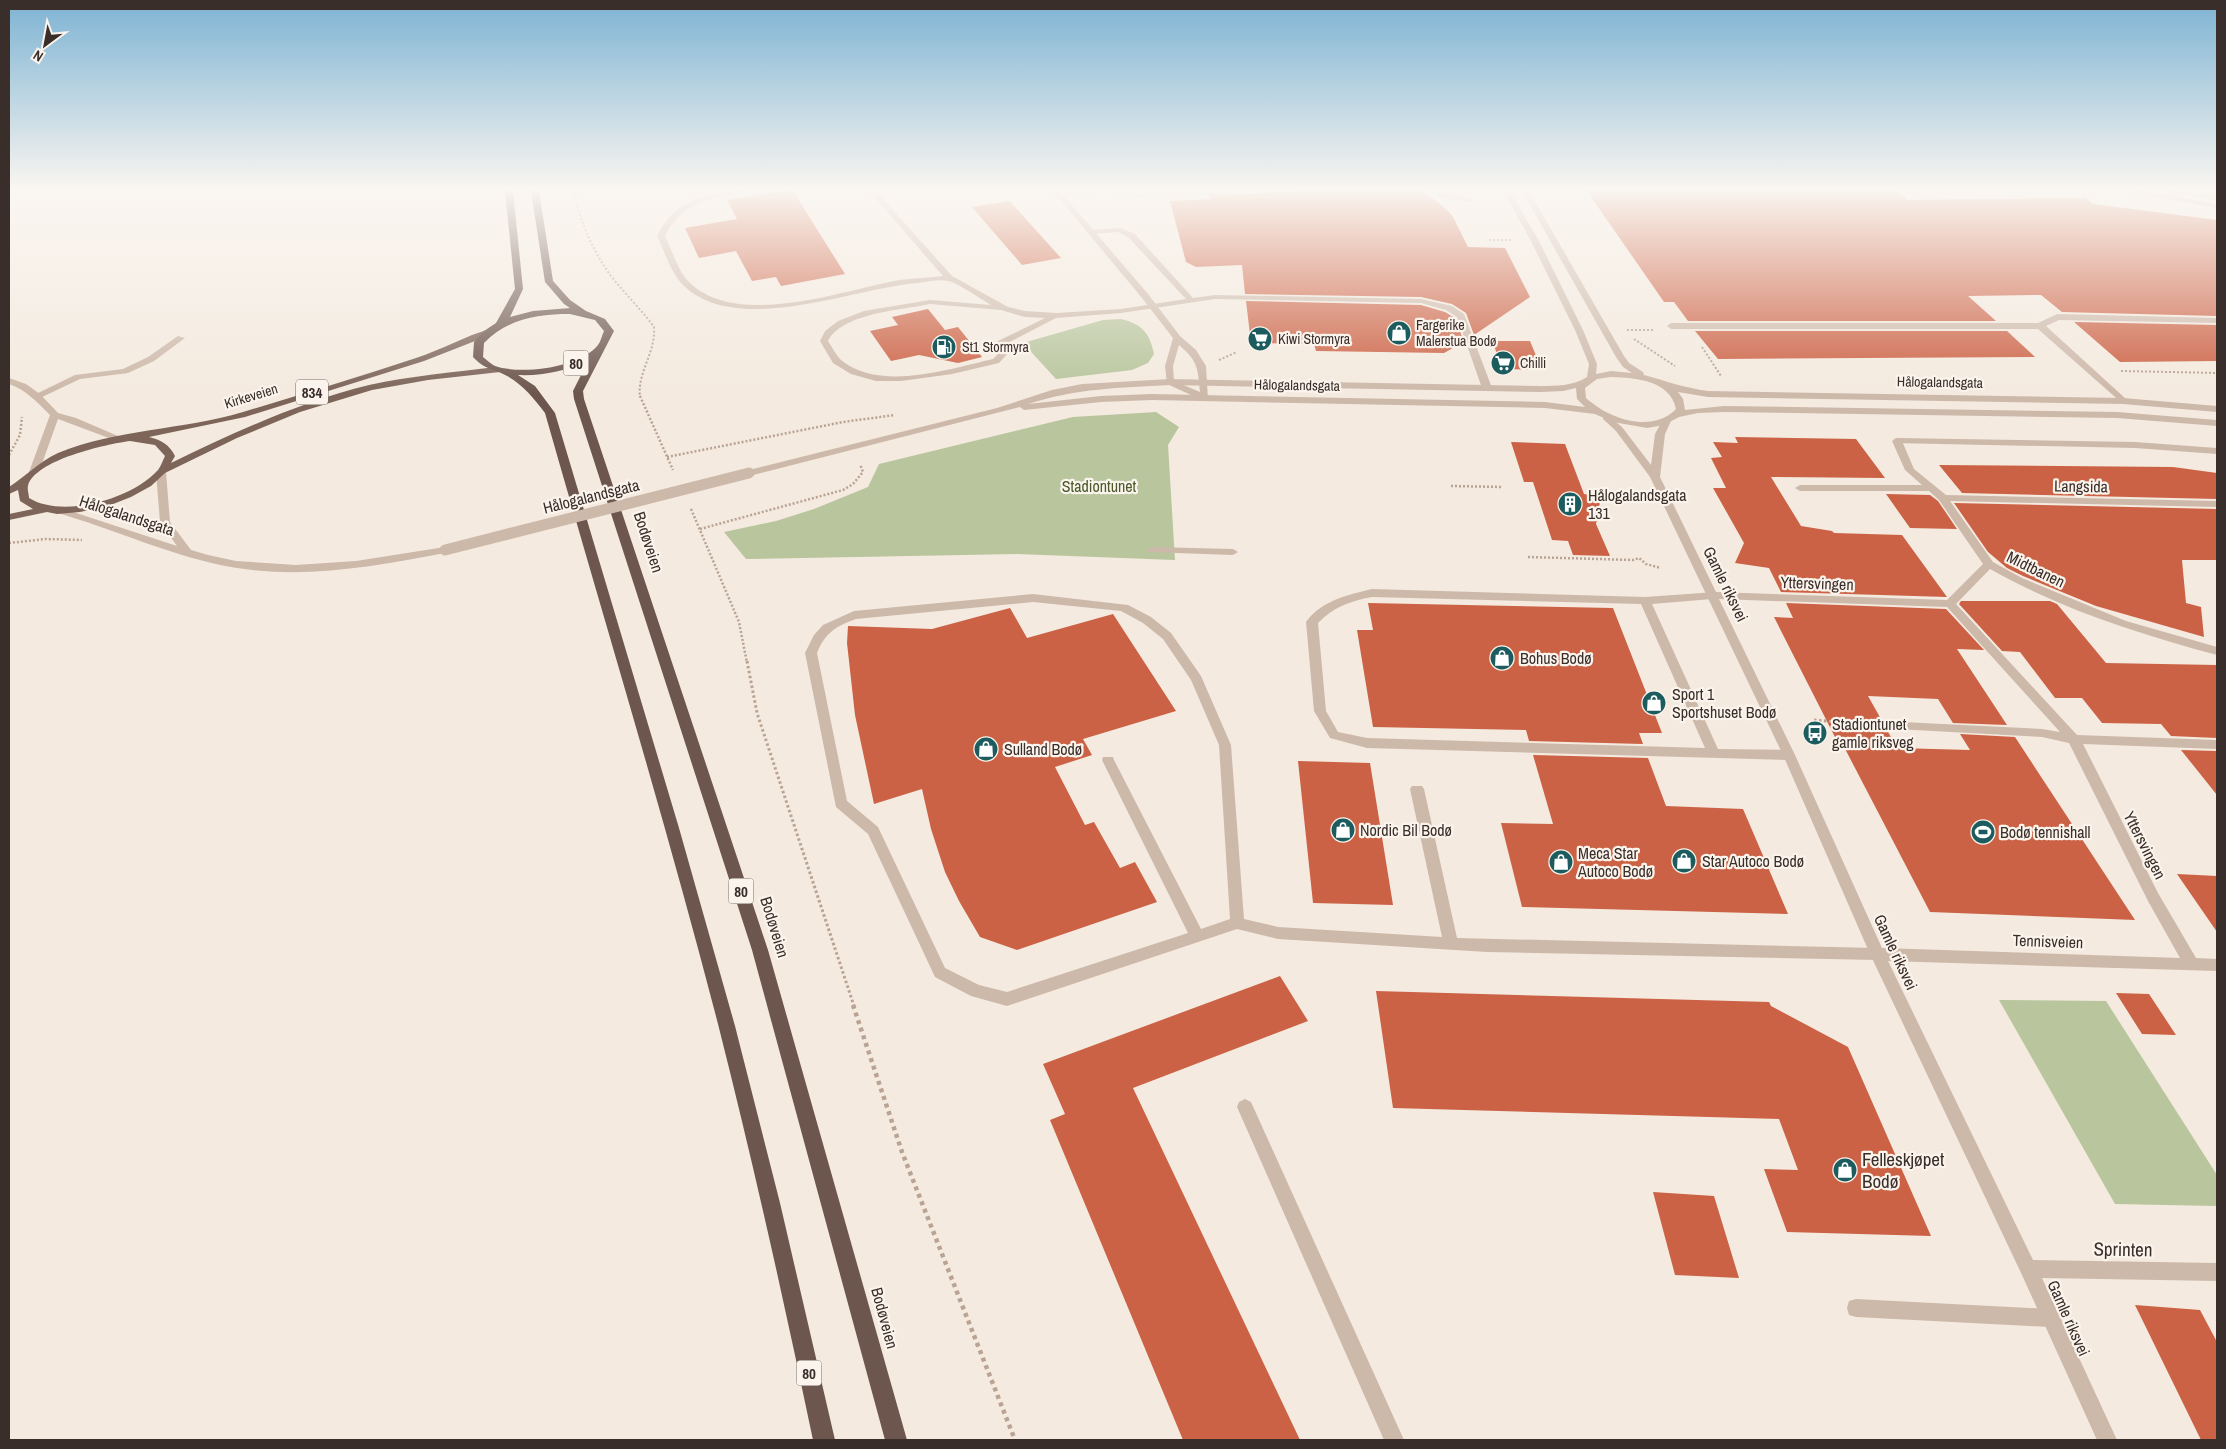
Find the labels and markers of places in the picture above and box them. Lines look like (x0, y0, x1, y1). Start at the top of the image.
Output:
place label: Fargerike Malerstua Bodø (1416, 316, 1496, 350)
shop icon: Fargerike Malerstua Bodø (1386, 320, 1412, 346)
supermarket icon: Kiwi Stormyra (1247, 326, 1273, 352)
place label: Kiwi Stormyra (1278, 330, 1351, 348)
fuel station icon: St1 Stormyra (931, 334, 957, 360)
place label: St1 Stormyra (962, 338, 1030, 356)
supermarket icon: Chilli (1490, 350, 1516, 376)
place label: Chilli (1520, 354, 1546, 372)
place label: Hålogalandsgata 131 (1588, 484, 1687, 524)
building icon: Hålogalandsgata 131 (1557, 491, 1583, 517)
shop icon: Bohus Bodø (1489, 645, 1515, 671)
place label: Bohus Bodø (1520, 647, 1592, 669)
place label: Sport 1 Sportshuset Bodø (1672, 683, 1776, 723)
shop icon: Sport 1 Sportshuset Bodø (1641, 690, 1667, 716)
place label: Stadiontunet gamle riksveg (1832, 713, 1914, 753)
bus stop icon: Stadiontunet gamle riksveg (1802, 720, 1828, 746)
shop icon: Sulland Bodø (973, 736, 999, 762)
place label: Sulland Bodø (1004, 738, 1082, 760)
shop icon: Nordic Bil Bodø (1330, 817, 1356, 843)
place label: Nordic Bil Bodø (1360, 819, 1452, 841)
sports icon: Bodø tennishall (1970, 819, 1996, 845)
place label: Bodø tennishall (2000, 821, 2091, 843)
place label: Meca Star Autoco Bodø (1577, 842, 1653, 882)
shop icon: Star Autoco Bodø (1671, 848, 1697, 874)
shop icon: Meca Star Autoco Bodø (1548, 849, 1574, 875)
place label: Star Autoco Bodø (1702, 850, 1804, 872)
place label: Felleskjøpet Bodø (1862, 1146, 1945, 1194)
shop icon: Felleskjøpet Bodø (1832, 1157, 1858, 1183)

